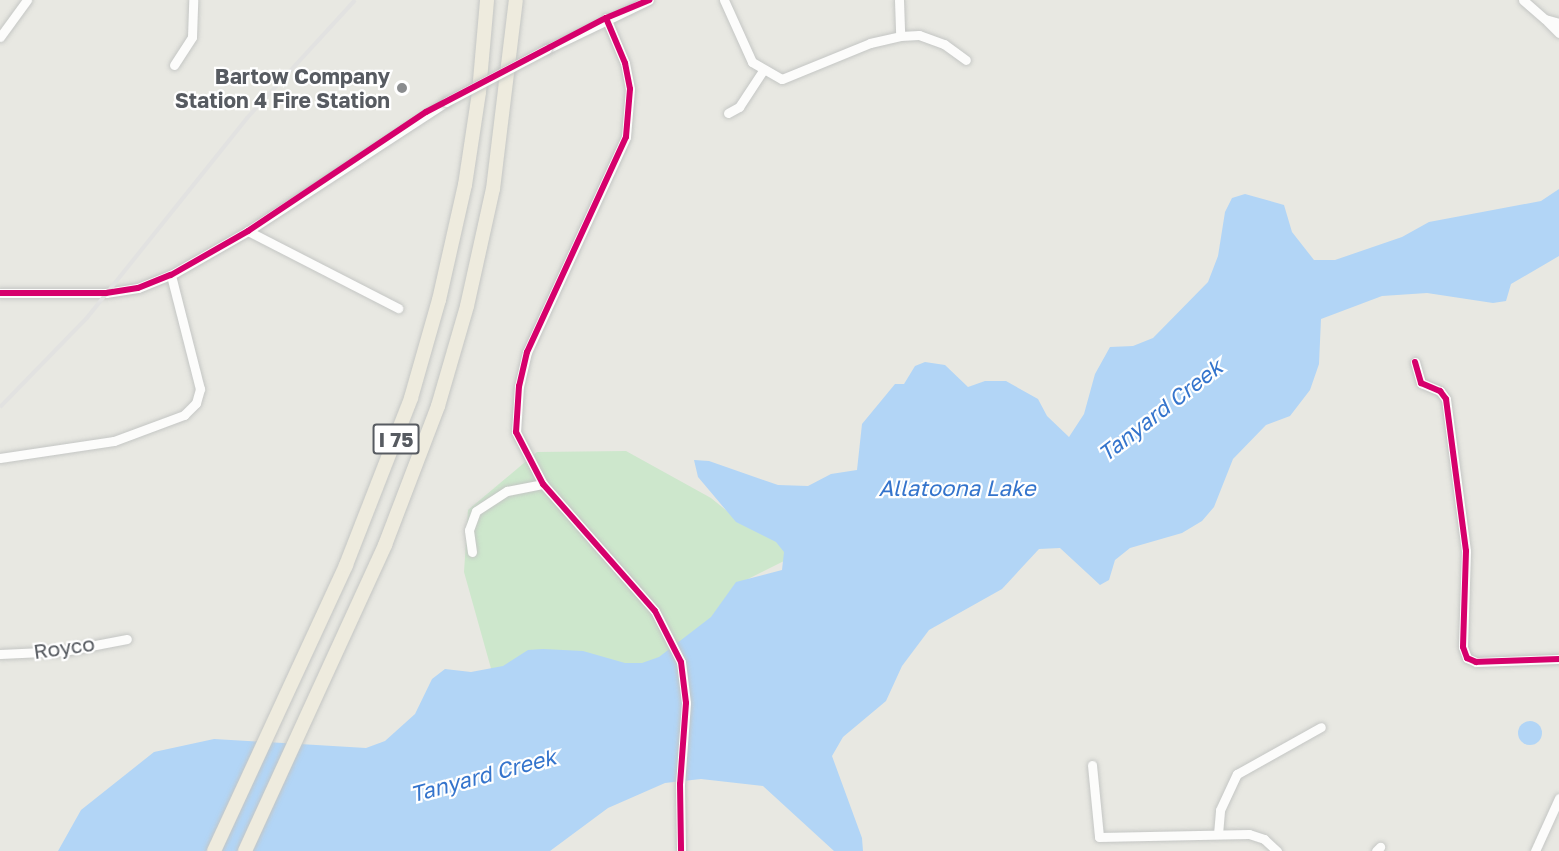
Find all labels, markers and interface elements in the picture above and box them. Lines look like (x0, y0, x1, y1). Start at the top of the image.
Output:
place label: Bartow Company Station 4 Fire Station (175, 63, 390, 113)
marker: Bartow Company Station 4 Fire Station (395, 81, 409, 95)
water label: Tanyard Creek (1093, 353, 1227, 467)
road number: I 75 (372, 422, 420, 456)
water label: Allatoona Lake (878, 475, 1036, 501)
street label: Royco (32, 630, 96, 664)
water label: Tanyard Creek (407, 743, 559, 807)

